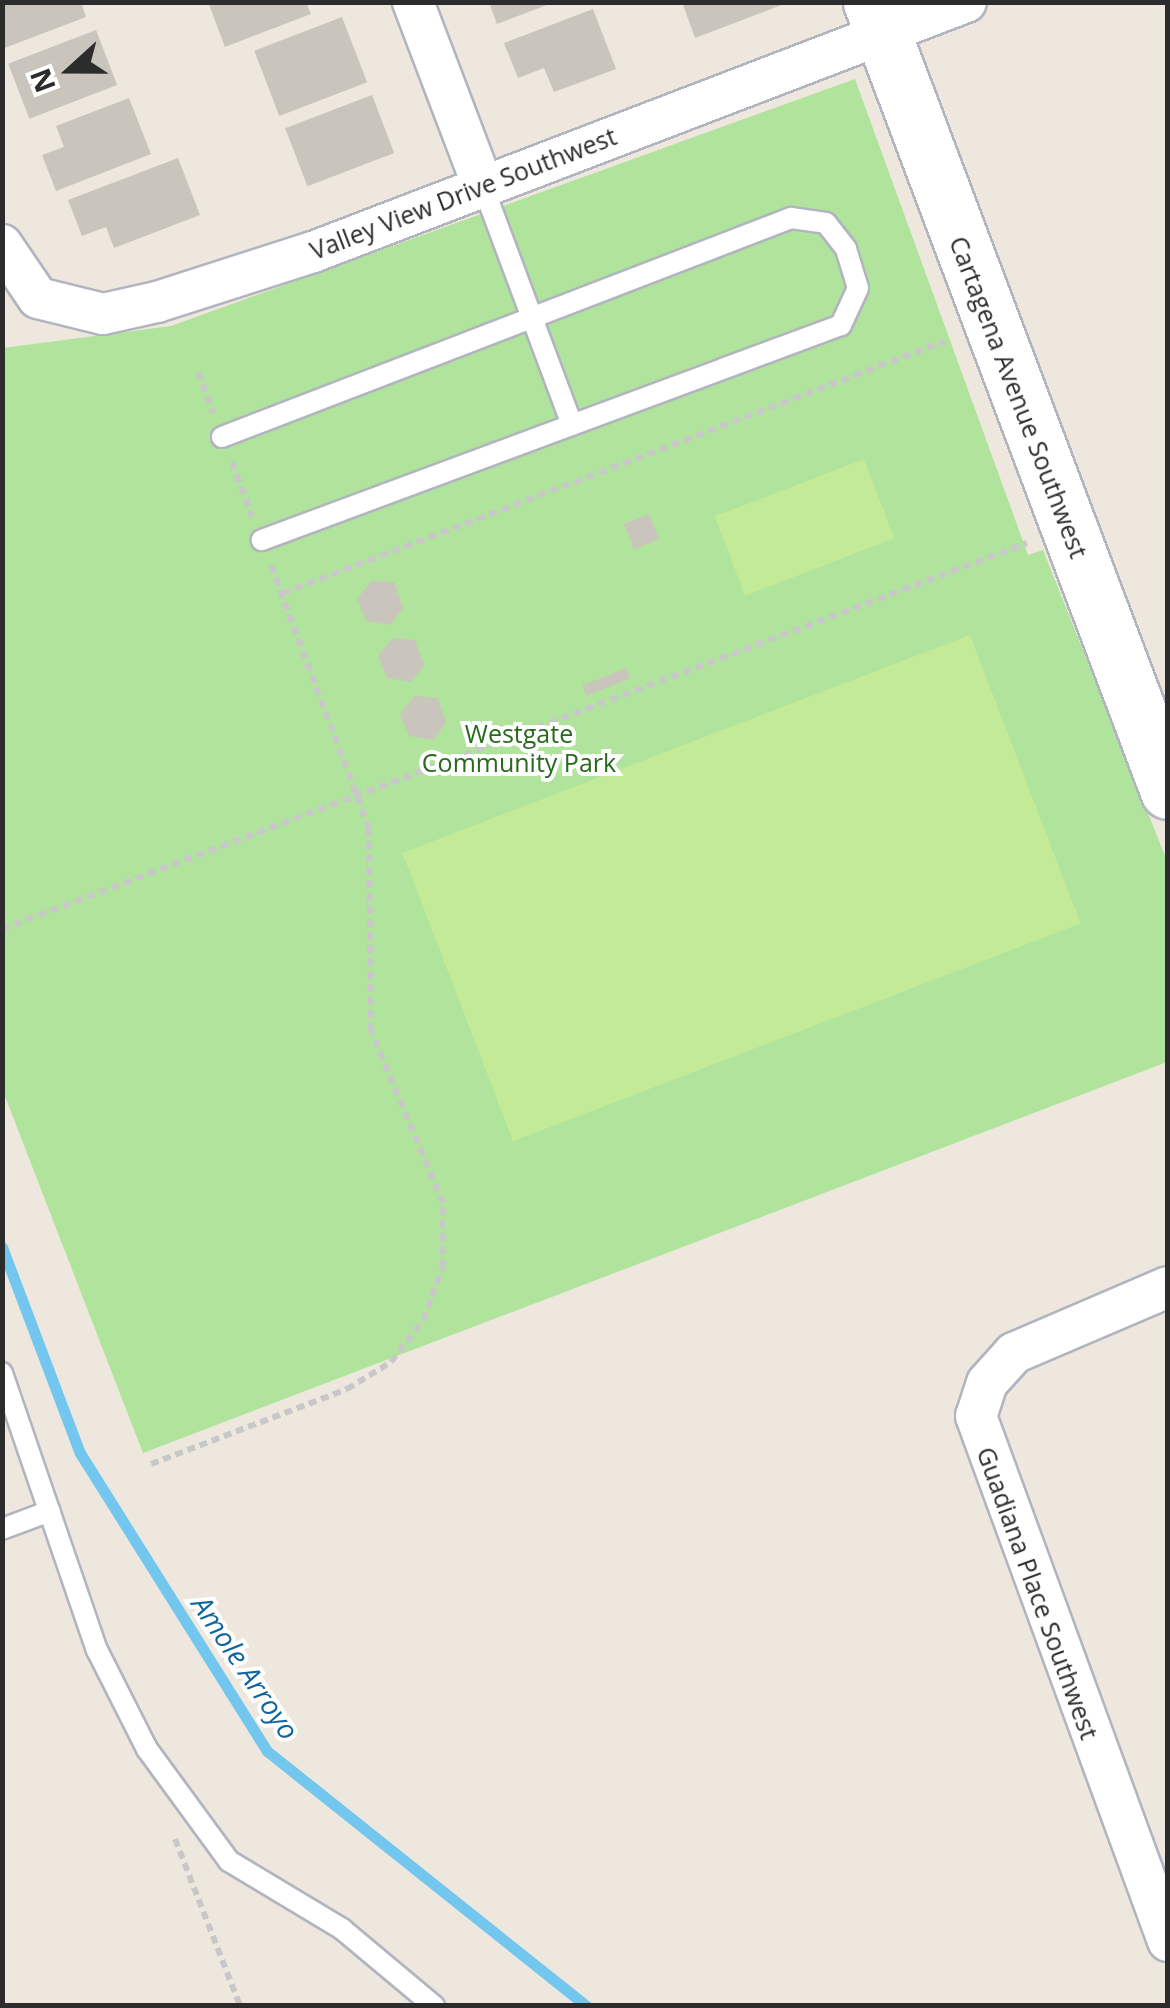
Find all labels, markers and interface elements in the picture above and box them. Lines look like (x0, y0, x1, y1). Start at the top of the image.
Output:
north arrow (20, 20, 120, 120)
text: N (20, 63, 64, 98)
street label: Valley View Drive Southwest (306, 121, 620, 265)
street label: Cartagena Avenue Southwest (944, 232, 1094, 562)
park label: Westgate Community Park (422, 719, 616, 778)
street label: Guadiana Place Southwest (971, 1443, 1105, 1743)
water label: Amole Arroyo (186, 1589, 306, 1745)

